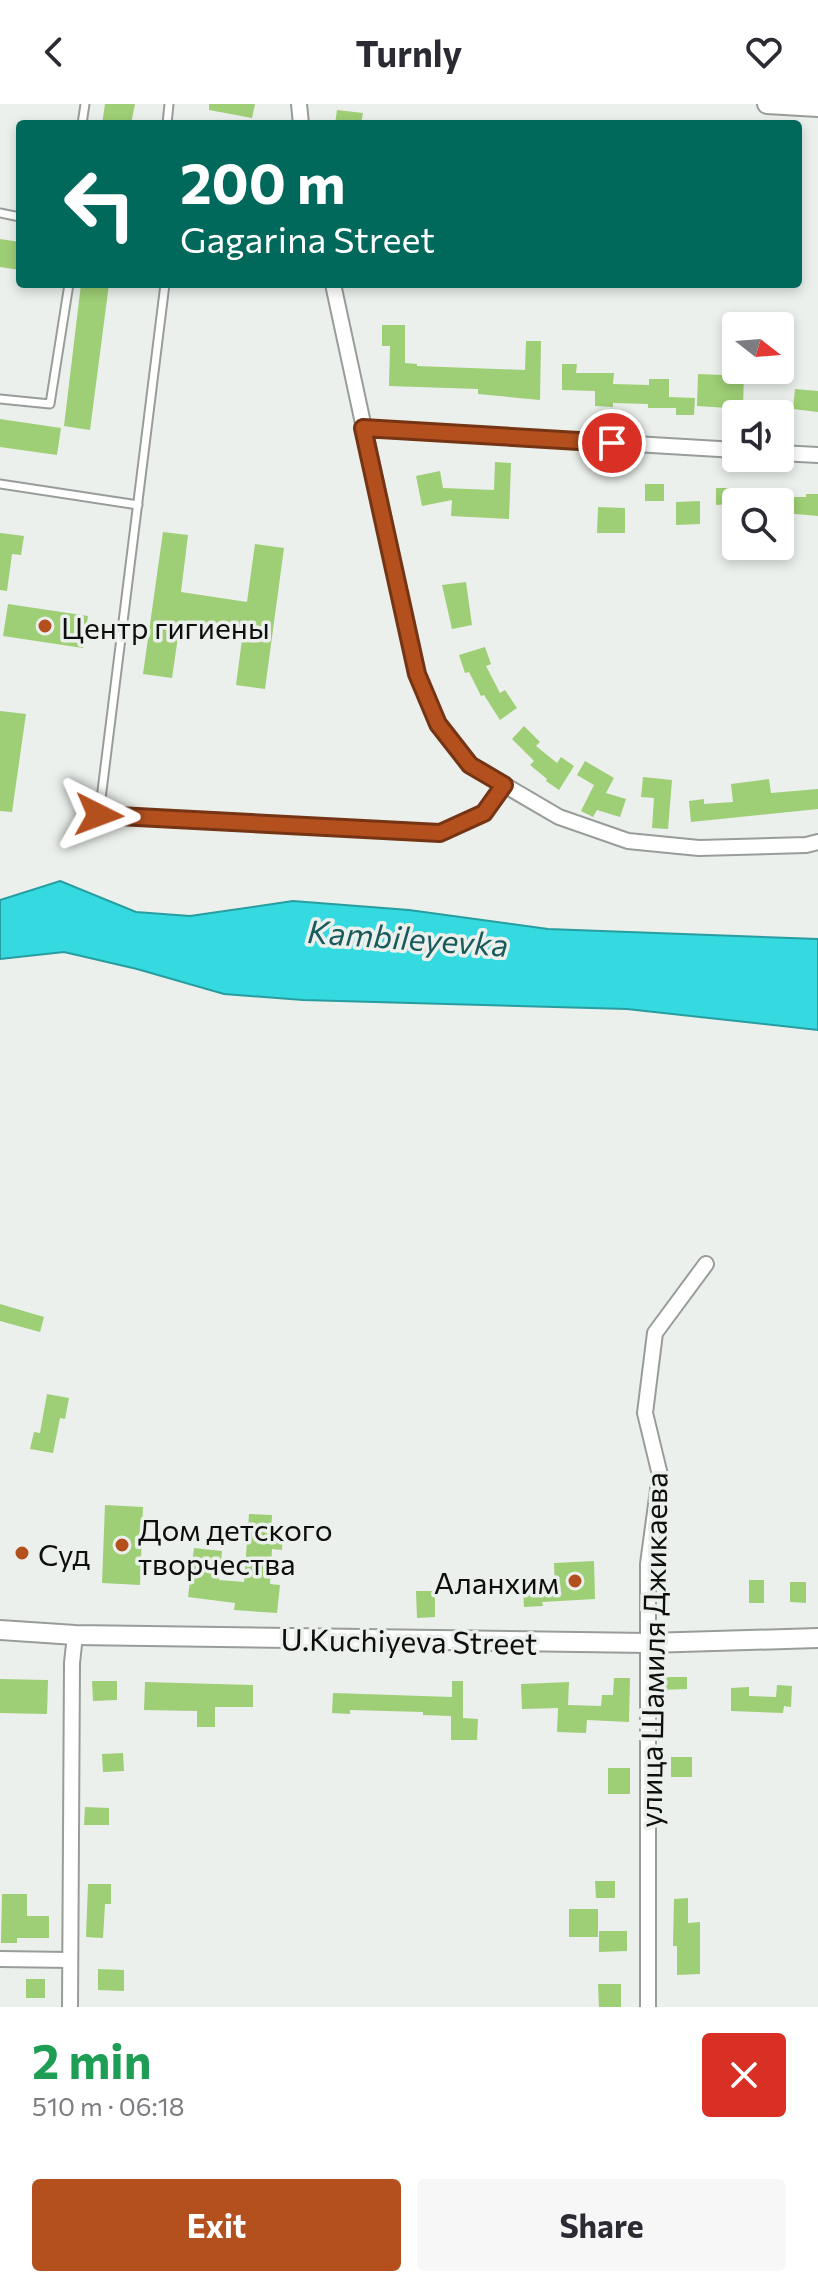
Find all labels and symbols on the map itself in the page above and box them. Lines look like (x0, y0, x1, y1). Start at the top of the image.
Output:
north arrow (722, 312, 794, 384)
pin (578, 409, 646, 477)
place label: Центр гигиены (61, 608, 270, 645)
marker: Центр гигиены (36, 617, 54, 635)
position arrow (57, 773, 141, 857)
water label: Kambileyevka (306, 910, 510, 964)
street label: улица Шамиля Джикаева (630, 1472, 674, 1828)
place label: Дом детского творчества (138, 1510, 333, 1581)
place label: Суд (38, 1535, 90, 1572)
marker: Дом детского творчества (113, 1536, 131, 1554)
marker: Суд (13, 1544, 31, 1562)
place label: Аланхим (434, 1563, 559, 1600)
marker: Аланхим (566, 1572, 584, 1590)
street label: U.Kuchiyeva Street (281, 1619, 537, 1661)

